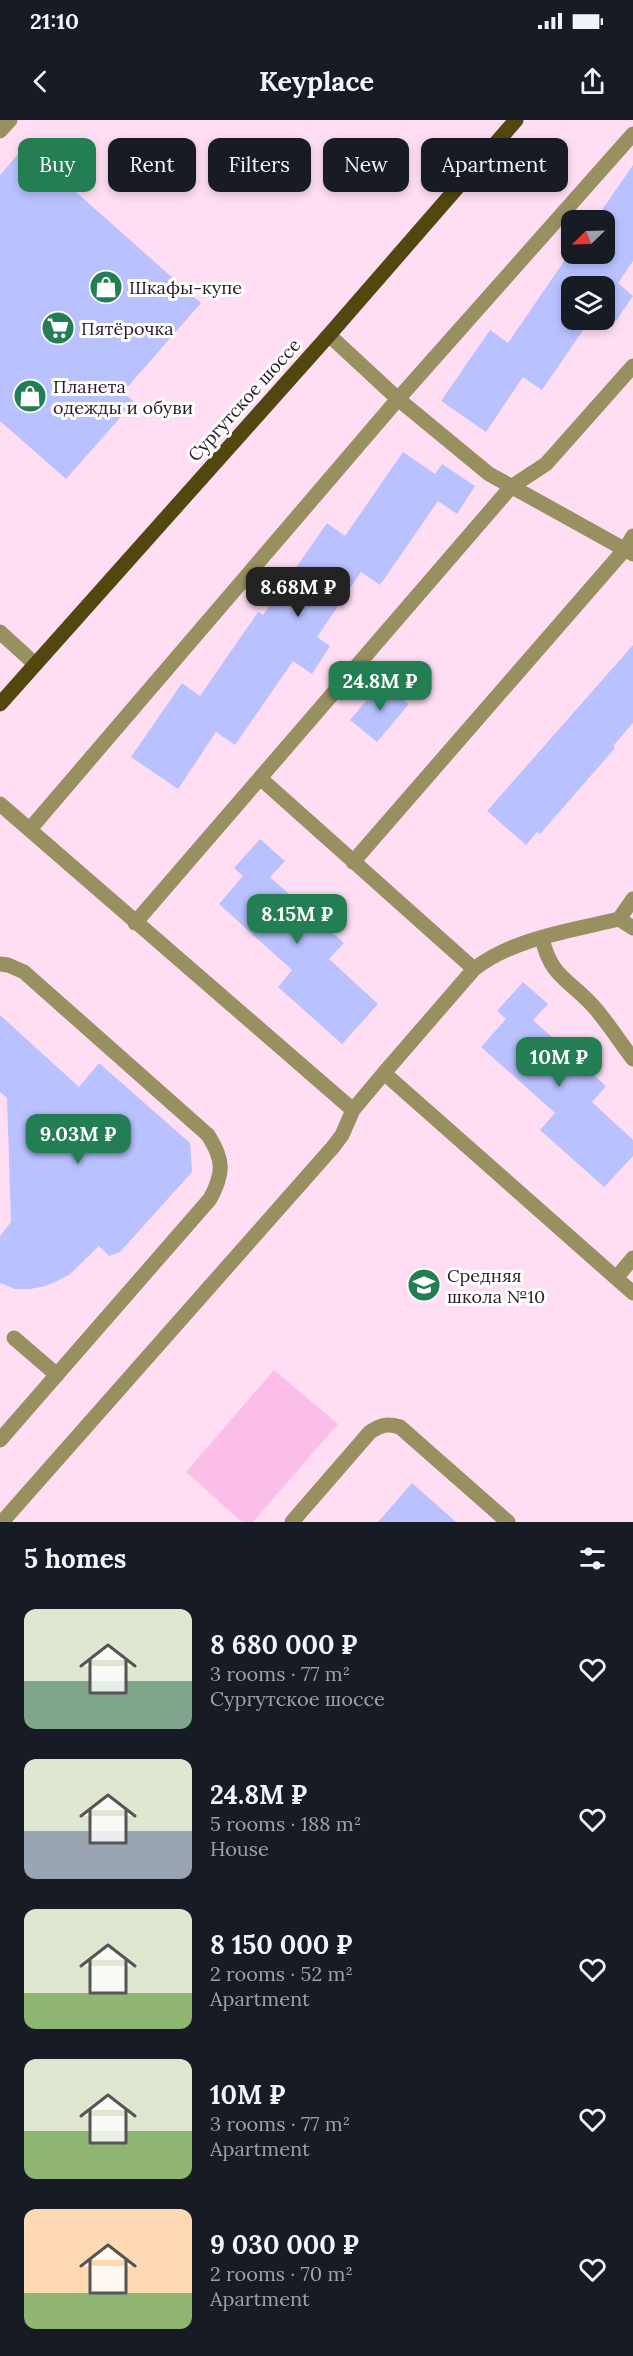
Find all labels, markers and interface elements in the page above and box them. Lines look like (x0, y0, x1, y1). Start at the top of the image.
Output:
text: 21:10 (30, 7, 79, 35)
text: Keyplace (259, 64, 374, 98)
icon: back (24, 65, 57, 98)
icon: share (576, 65, 609, 98)
chip: Buy (18, 138, 96, 192)
chip: Rent (108, 138, 196, 192)
chip: Filters (208, 138, 311, 192)
chip: New (323, 138, 409, 192)
chip: Apartment (421, 138, 568, 192)
north arrow (561, 210, 615, 264)
map controls (561, 210, 615, 330)
shop icon: Шкафы-купе (88, 269, 124, 305)
place label: Шкафы-купе (129, 276, 242, 299)
button: layers (561, 276, 615, 330)
supermarket icon: Пятёрочка (40, 310, 76, 346)
place label: Пятёрочка (81, 317, 173, 340)
street label: Сургутское шоссе (183, 334, 305, 466)
place label: Планета одежды и обуви (53, 375, 193, 419)
shop icon: Планета одежды и обуви (12, 378, 48, 414)
pin: 8.68M ₽ (243, 567, 353, 618)
text: 8.68M ₽ (260, 574, 336, 599)
pin: 24.8M ₽ (325, 661, 435, 712)
text: 24.8M ₽ (343, 668, 417, 693)
pin: 8.15M ₽ (242, 894, 352, 945)
text: 8.15M ₽ (261, 901, 333, 926)
pin: 10M ₽ (517, 1037, 601, 1088)
text: 10M ₽ (530, 1044, 588, 1069)
pin: 9.03M ₽ (23, 1114, 133, 1165)
text: 9.03M ₽ (40, 1121, 116, 1146)
place label: Средняя школа №10 (447, 1264, 545, 1308)
school or university icon: Средняя школа №10 (406, 1267, 442, 1303)
text: 5 homes (24, 1542, 126, 1575)
icon: filters (576, 1542, 609, 1575)
text: 8 680 000 ₽ (210, 1628, 357, 1661)
icon: home (72, 1633, 144, 1705)
icon: heart (576, 1653, 609, 1686)
text: 3 rooms · 77 m² (210, 1661, 350, 1686)
text: Сургутское шоссе (210, 1686, 385, 1711)
text: 24.8M ₽ (210, 1778, 307, 1811)
icon: home (72, 1783, 144, 1855)
icon: heart (576, 1803, 609, 1836)
text: 5 rooms · 188 m² (210, 1811, 361, 1836)
text: House (210, 1836, 269, 1861)
text: 8 150 000 ₽ (210, 1928, 352, 1961)
icon: home (72, 1933, 144, 2005)
icon: heart (576, 1953, 609, 1986)
text: 2 rooms · 52 m² (210, 1961, 353, 1986)
text: Apartment (210, 1986, 310, 2011)
text: 10M ₽ (210, 2078, 285, 2111)
icon: home (72, 2083, 144, 2155)
icon: heart (576, 2103, 609, 2136)
text: 3 rooms · 77 m² (210, 2111, 350, 2136)
text: Apartment (210, 2136, 310, 2161)
text: 9 030 000 ₽ (210, 2228, 359, 2261)
icon: home (72, 2233, 144, 2305)
icon: heart (576, 2253, 609, 2286)
text: 2 rooms · 70 m² (210, 2261, 353, 2286)
text: Apartment (210, 2286, 310, 2311)

